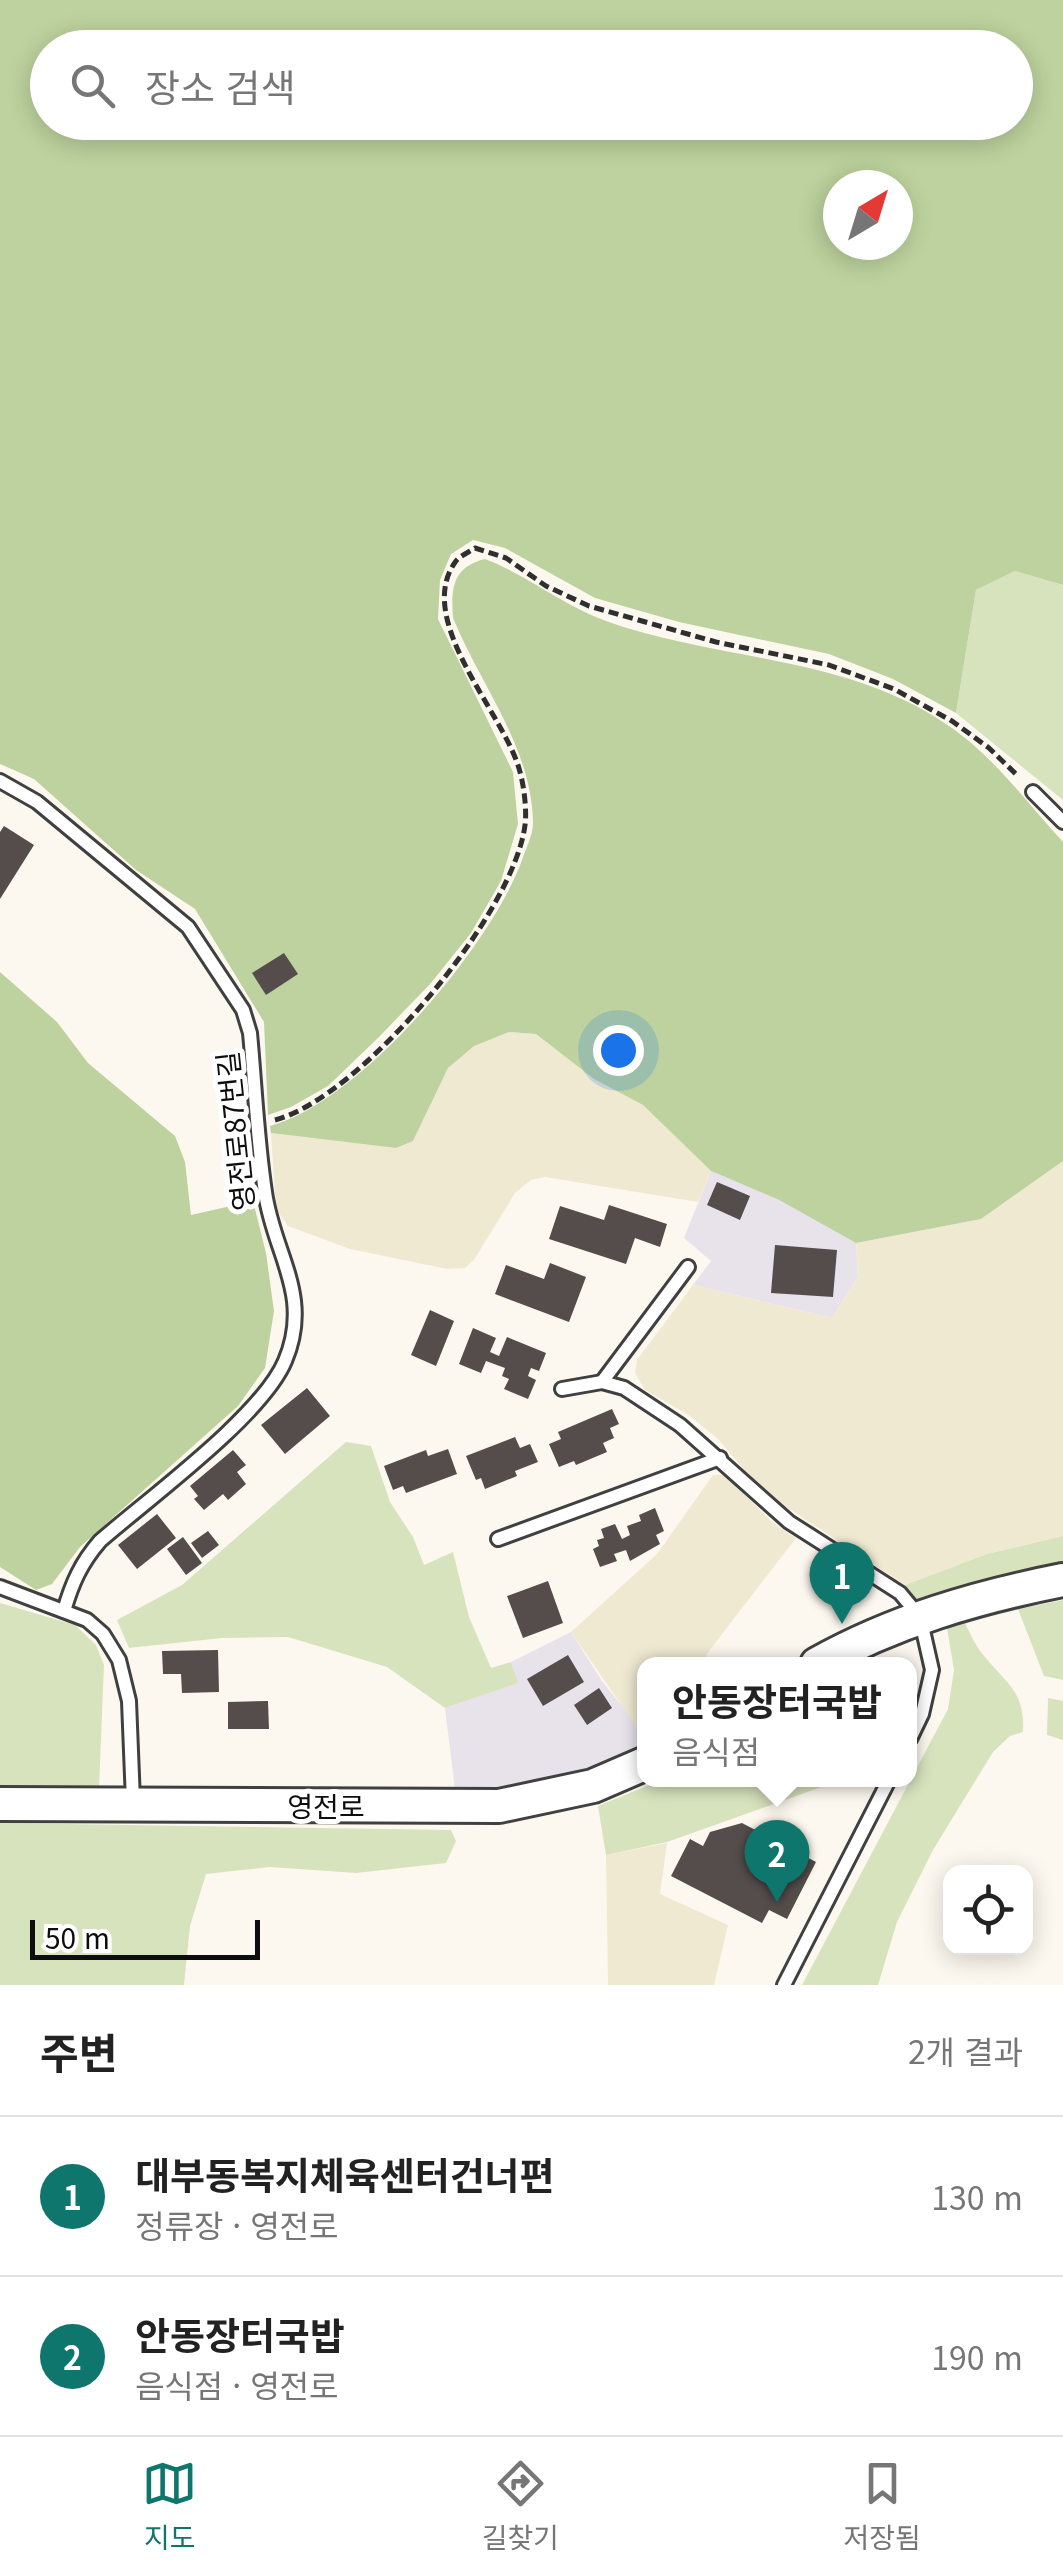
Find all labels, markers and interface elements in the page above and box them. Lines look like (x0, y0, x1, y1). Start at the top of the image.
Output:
search box (30, 30, 1033, 140)
icon: search (65, 58, 120, 113)
text: 장소 검색 (145, 58, 295, 113)
north arrow (823, 170, 913, 260)
your location (593, 1025, 644, 1076)
street label: 영전로87번길 (206, 1050, 262, 1213)
pin: 1 (810, 1542, 874, 1624)
popup (637, 1657, 917, 1787)
text: 안동장터국밥 (672, 1672, 882, 1727)
text: 음식점 (672, 1727, 760, 1773)
street label: 영전로 (287, 1785, 365, 1825)
pin: 2 (744, 1820, 810, 1902)
map controls (943, 1865, 1033, 1955)
button: locate (943, 1865, 1033, 1955)
scale bar (30, 1915, 260, 1960)
text: 50 m (45, 1917, 110, 1957)
text: 주변 (40, 2020, 117, 2081)
text: 2개 결과 (908, 2027, 1023, 2073)
text: 대부동복지체육센터건너편 (135, 2146, 555, 2201)
text: 1 (63, 2173, 82, 2219)
text: 130 m (931, 2173, 1023, 2219)
text: 정류장 · 영전로 (135, 2201, 339, 2247)
text: 안동장터국밥 (135, 2306, 345, 2361)
text: 2 (63, 2333, 82, 2379)
text: 190 m (931, 2333, 1023, 2379)
text: 음식점 · 영전로 (135, 2361, 339, 2407)
tab: 지도 (142, 2456, 197, 2556)
tab: 길찾기 (482, 2456, 559, 2556)
tab: 저장됨 (843, 2456, 921, 2556)

